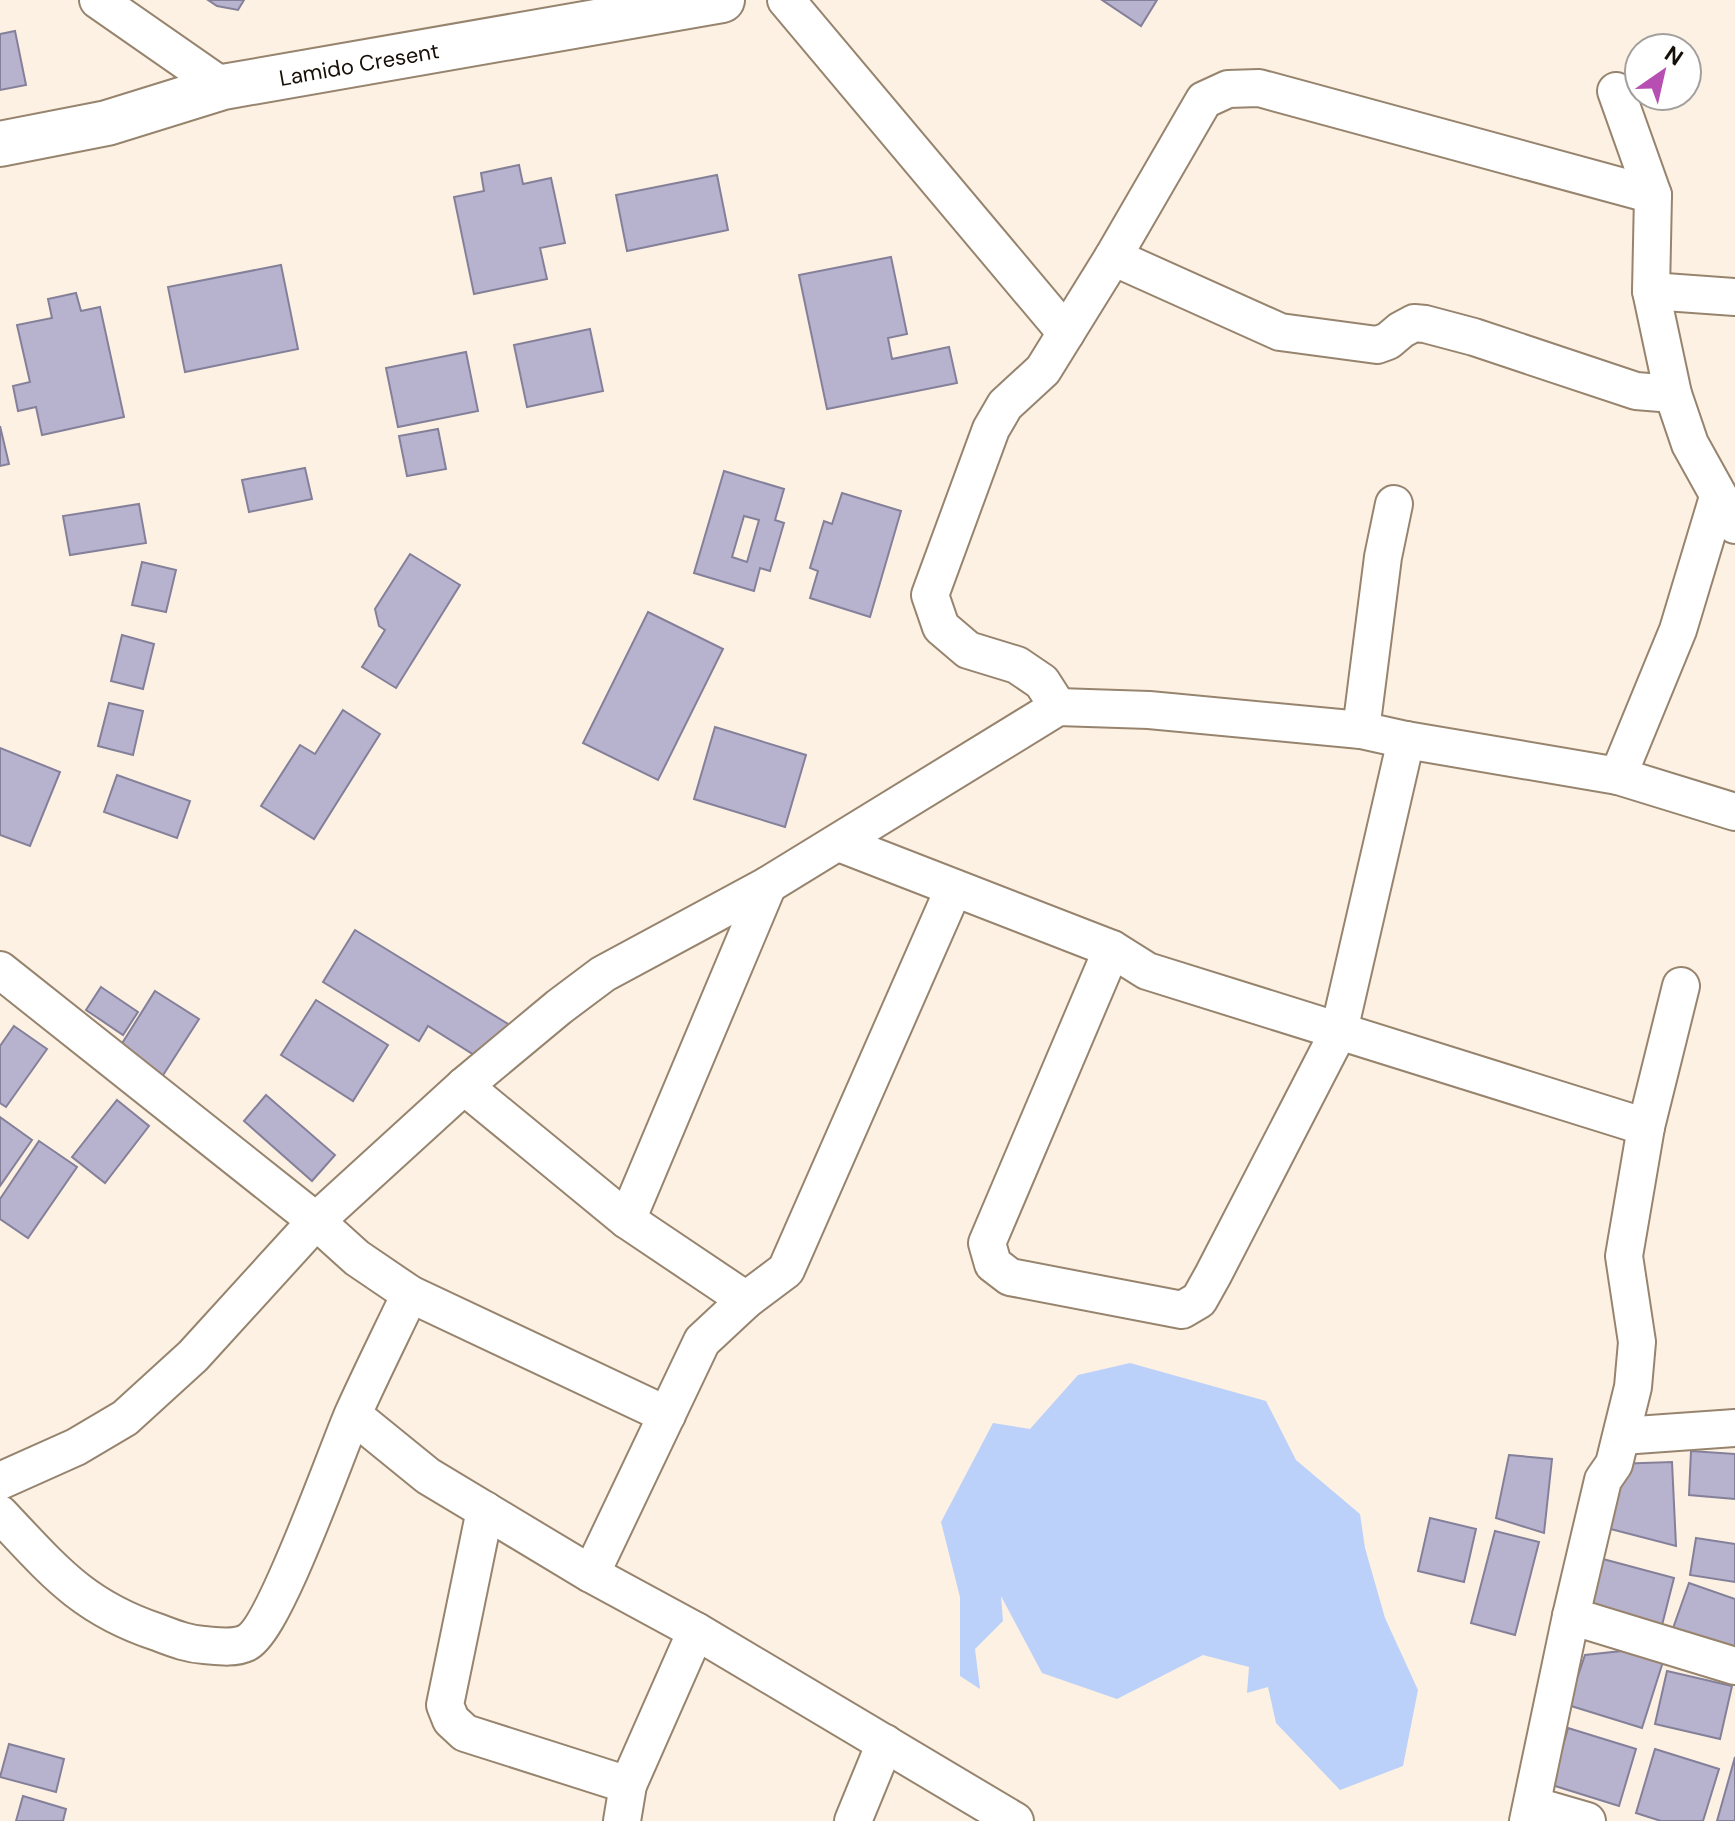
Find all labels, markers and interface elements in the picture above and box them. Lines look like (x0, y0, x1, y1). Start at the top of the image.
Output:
north arrow (1623, 32, 1703, 112)
street label: Lamido Cresent (277, 36, 441, 93)
text: N (1659, 39, 1689, 72)

